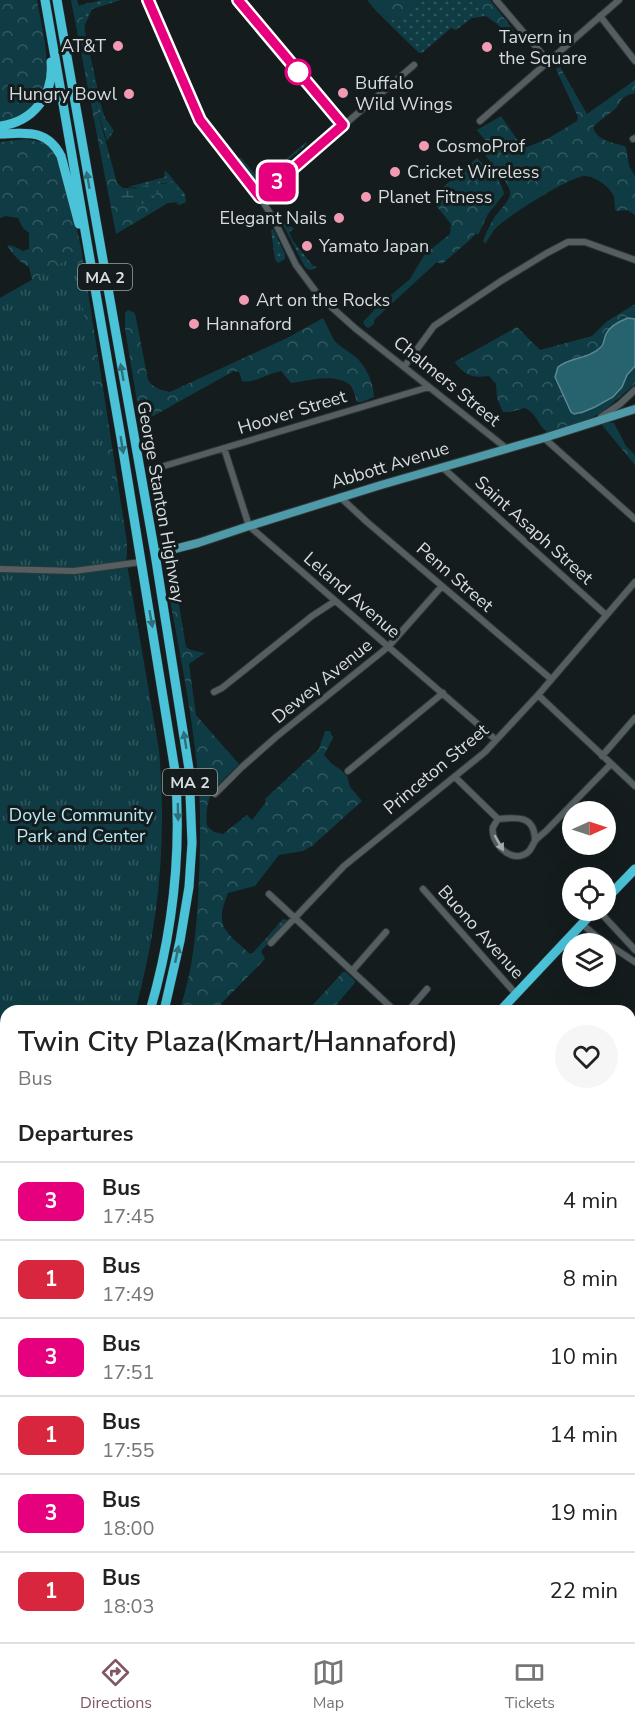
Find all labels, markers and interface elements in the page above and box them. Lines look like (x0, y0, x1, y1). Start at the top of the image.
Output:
place label: Tavern in the Square (499, 25, 587, 70)
place label: AT&T (61, 34, 106, 58)
marker: AT&T (111, 39, 125, 53)
marker: Tavern in the Square (480, 40, 494, 54)
unlabelled marker (285, 59, 311, 85)
place label: Buffalo Wild Wings (355, 71, 453, 116)
place label: Hungry Bowl (9, 82, 118, 106)
marker: Buffalo Wild Wings (336, 86, 350, 100)
marker: Hungry Bowl (122, 87, 136, 101)
place label: CosmoProf (436, 134, 526, 158)
marker: CosmoProf (417, 139, 431, 153)
place label: Cricket Wireless (407, 160, 539, 184)
line badge: 3 (258, 162, 296, 201)
marker: Cricket Wireless (388, 165, 402, 179)
text: 3 (271, 168, 283, 196)
one-way arrow (84, 171, 93, 190)
place label: Planet Fitness (378, 185, 492, 209)
marker: Planet Fitness (359, 190, 373, 204)
place label: Elegant Nails (220, 206, 327, 230)
marker: Elegant Nails (332, 211, 346, 225)
place label: Yamato Japan (318, 234, 429, 258)
marker: Yamato Japan (300, 239, 314, 253)
road number: MA 2 (78, 264, 132, 290)
place label: Art on the Rocks (256, 288, 390, 312)
marker: Art on the Rocks (237, 293, 251, 307)
place label: Hannaford (206, 312, 292, 336)
marker: Hannaford (187, 317, 201, 331)
street label: Chalmers Street (389, 330, 506, 432)
one-way arrow (117, 363, 126, 382)
street label: Hoover Street (235, 384, 350, 440)
street label: George Stanton Highway (131, 399, 191, 605)
one-way arrow (118, 435, 127, 454)
street label: Abbott Avenue (328, 436, 452, 494)
street label: Saint Asaph Street (470, 470, 599, 590)
street label: Penn Street (411, 537, 499, 618)
street label: Leland Avenue (299, 546, 405, 644)
one-way arrow (146, 610, 155, 629)
street label: Dewey Avenue (267, 633, 377, 729)
street label: Princeton Street (379, 718, 494, 820)
one-way arrow (180, 730, 189, 749)
road number: MA 2 (163, 769, 217, 795)
north arrow (562, 801, 616, 855)
map controls (562, 801, 616, 987)
park label: Doyle Community Park and Center (9, 803, 154, 848)
one-way arrow (173, 803, 182, 822)
one-way arrow (494, 835, 505, 851)
button: locate (562, 867, 616, 921)
street label: Buono Avenue (432, 880, 530, 984)
button: layers (562, 933, 616, 987)
one-way arrow (173, 945, 183, 963)
text: Twin City Plaza(Kmart/Hannaford) (18, 1023, 458, 1061)
button: heart (555, 1025, 618, 1088)
text: Bus (18, 1065, 52, 1092)
text: Departures (18, 1119, 133, 1149)
text: Bus (102, 1173, 141, 1203)
text: 4 min (563, 1186, 618, 1216)
text: 3 (45, 1187, 57, 1215)
text: 17:45 (102, 1203, 155, 1230)
text: Bus (102, 1251, 141, 1281)
text: 8 min (563, 1264, 618, 1294)
text: 1 (45, 1265, 57, 1293)
text: 17:49 (102, 1281, 155, 1308)
text: Bus (102, 1329, 141, 1359)
text: 10 min (550, 1342, 618, 1372)
text: 3 (45, 1343, 57, 1371)
text: 17:51 (102, 1359, 155, 1386)
text: Bus (102, 1407, 141, 1437)
text: 14 min (550, 1420, 618, 1450)
text: 1 (45, 1421, 57, 1449)
text: 17:55 (102, 1437, 155, 1464)
text: Bus (102, 1485, 141, 1515)
text: 19 min (550, 1498, 618, 1528)
text: 3 (45, 1499, 57, 1527)
text: 18:00 (102, 1515, 155, 1542)
text: Bus (102, 1563, 141, 1593)
text: 22 min (550, 1576, 618, 1606)
text: 1 (45, 1577, 57, 1605)
text: 18:03 (102, 1593, 155, 1620)
tab: Directions (80, 1656, 152, 1714)
tab: Map (312, 1656, 345, 1714)
tab: Tickets (505, 1656, 555, 1714)

